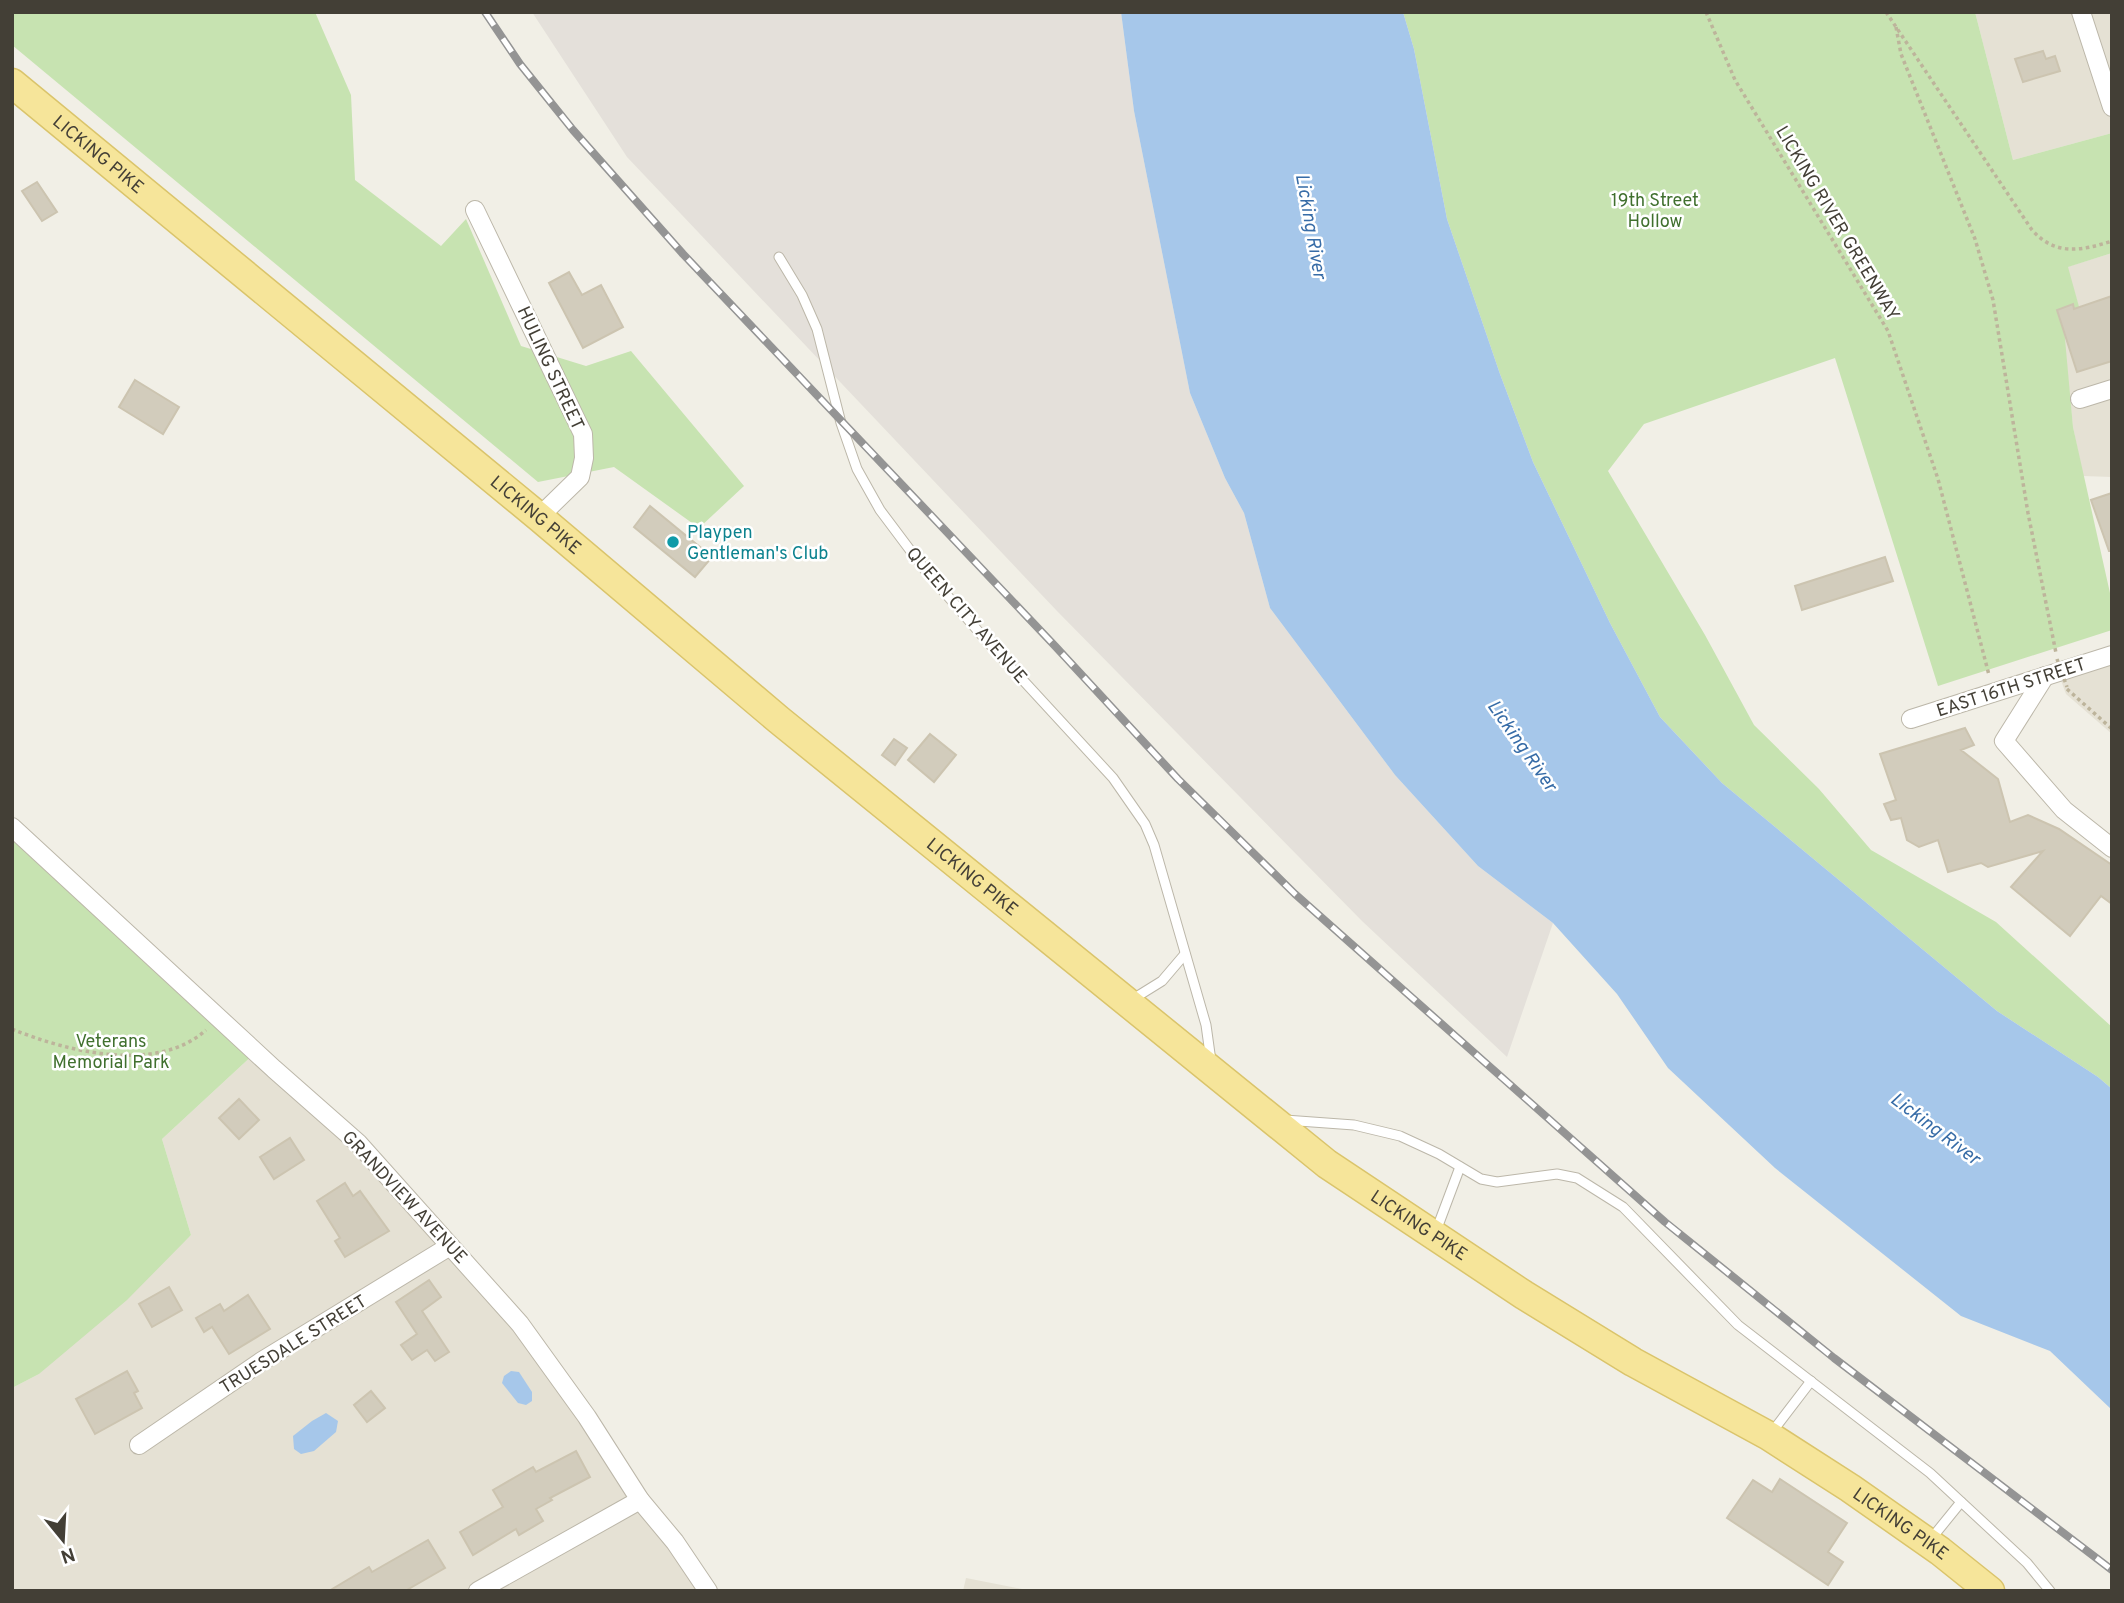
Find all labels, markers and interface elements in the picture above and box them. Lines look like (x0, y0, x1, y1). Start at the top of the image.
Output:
street label: LICKING PIKE (47, 111, 148, 200)
street label: LICKING RIVER GREENWAY (1769, 122, 1904, 325)
water label: Licking River (1289, 172, 1331, 283)
park label: 19th Street Hollow (1611, 190, 1699, 234)
street label: HULING STREET (511, 303, 588, 434)
street label: LICKING PIKE (485, 471, 585, 561)
place label: Playpen Gentleman's Club (687, 522, 828, 566)
marker: Playpen Gentleman's Club (665, 534, 681, 550)
street label: QUEEN CITY AVENUE (900, 543, 1031, 689)
street label: EAST 16TH STREET (1934, 653, 2089, 723)
water label: Licking River (1481, 696, 1563, 798)
street label: LICKING PIKE (921, 834, 1022, 922)
park label: Veterans Memorial Park (53, 1031, 169, 1075)
water label: Licking River (1885, 1088, 1986, 1172)
street label: GRANDVIEW AVENUE (336, 1127, 472, 1270)
street label: LICKING PIKE (1365, 1186, 1471, 1267)
street label: TRUESDALE STREET (216, 1291, 372, 1400)
street label: LICKING PIKE (1848, 1483, 1953, 1566)
north arrow (28, 1505, 98, 1575)
text: N (57, 1541, 78, 1568)

